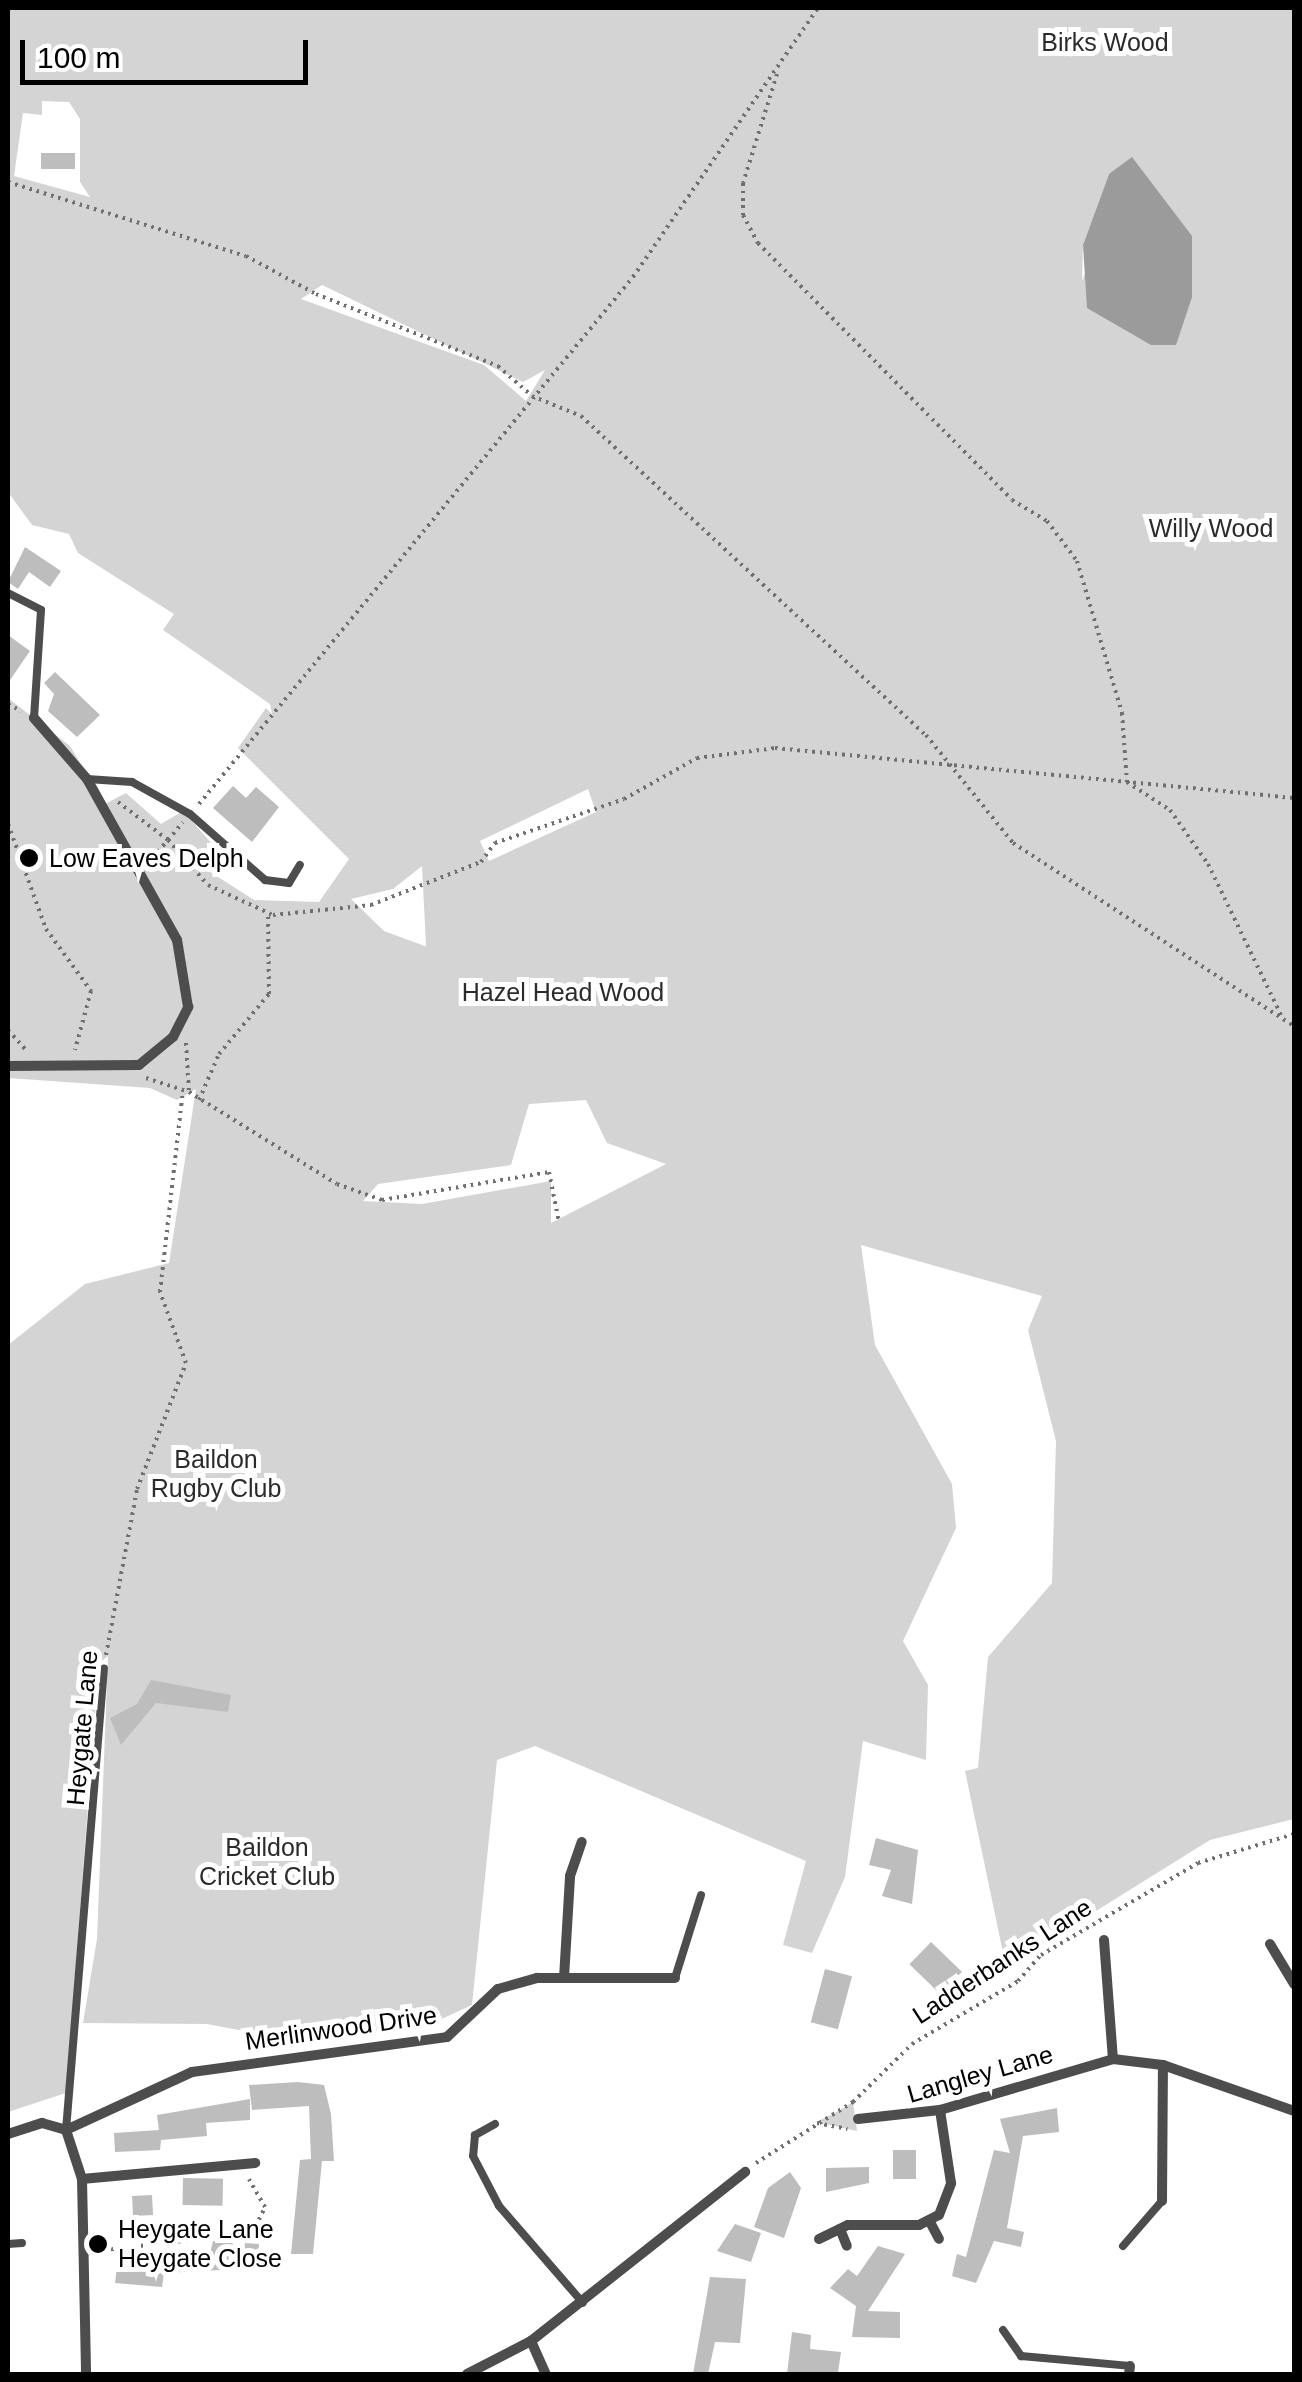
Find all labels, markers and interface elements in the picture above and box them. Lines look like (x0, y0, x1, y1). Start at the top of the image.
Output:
scale bar (25, 20, 312, 82)
park label: Birks Wood (1041, 27, 1169, 57)
text: 100 m (37, 41, 120, 74)
park label: Willy Wood (1149, 513, 1273, 543)
place label: Low Eaves Delph (49, 843, 244, 873)
marker: Low Eaves Delph (18, 847, 40, 869)
park label: Hazel Head Wood (462, 977, 664, 1007)
park label: Baildon Rugby Club (151, 1445, 281, 1504)
street label: Heygate Lane (60, 1649, 104, 1807)
park label: Baildon Cricket Club (199, 1833, 335, 1892)
street label: Ladderbanks Lane (907, 1892, 1097, 2030)
street label: Merlinwood Drive (243, 2000, 439, 2056)
street label: Langley Lane (904, 2039, 1056, 2109)
place label: Heygate Lane Heygate Close (118, 2215, 282, 2274)
marker: Heygate Lane Heygate Close (87, 2233, 109, 2255)

